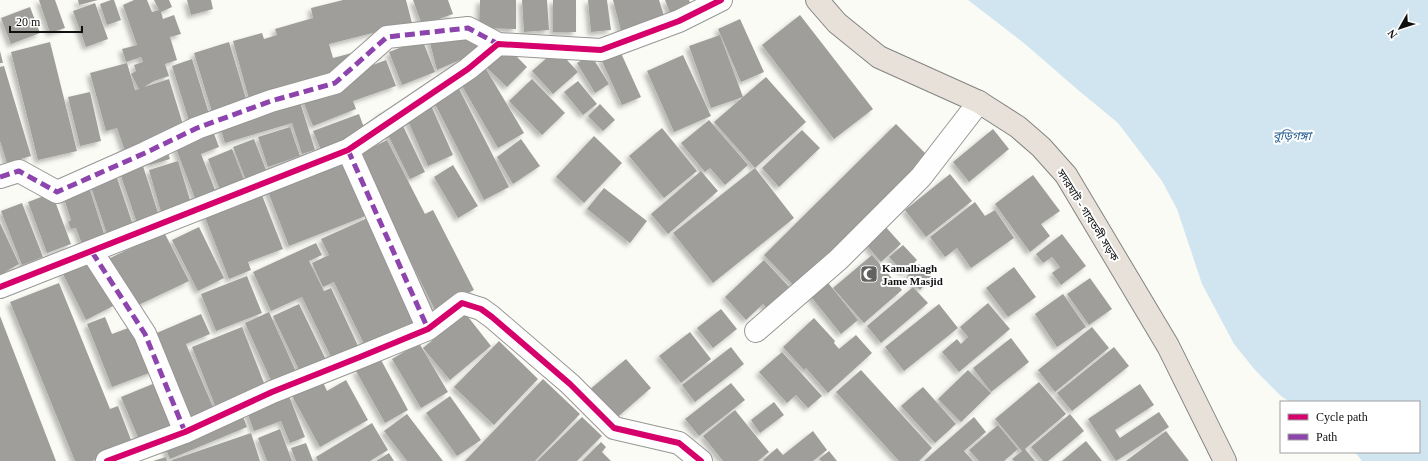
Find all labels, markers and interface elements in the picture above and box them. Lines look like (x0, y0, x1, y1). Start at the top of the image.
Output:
scale bar (10, 8, 82, 34)
north arrow (1380, 8, 1420, 48)
text: 20 m (16, 15, 41, 29)
text: N (1385, 27, 1399, 41)
water label: বুড়িগঙ্গা (1273, 129, 1314, 143)
street label: সদরঘাট - গাবতলী সড়ক (1054, 166, 1121, 263)
place label: Kamalbagh Jame Masjid (882, 262, 943, 287)
mosque icon: Kamalbagh Jame Masjid (859, 264, 879, 284)
legend (1280, 401, 1420, 453)
text: Cycle path (1316, 410, 1368, 424)
text: Path (1316, 430, 1337, 444)

